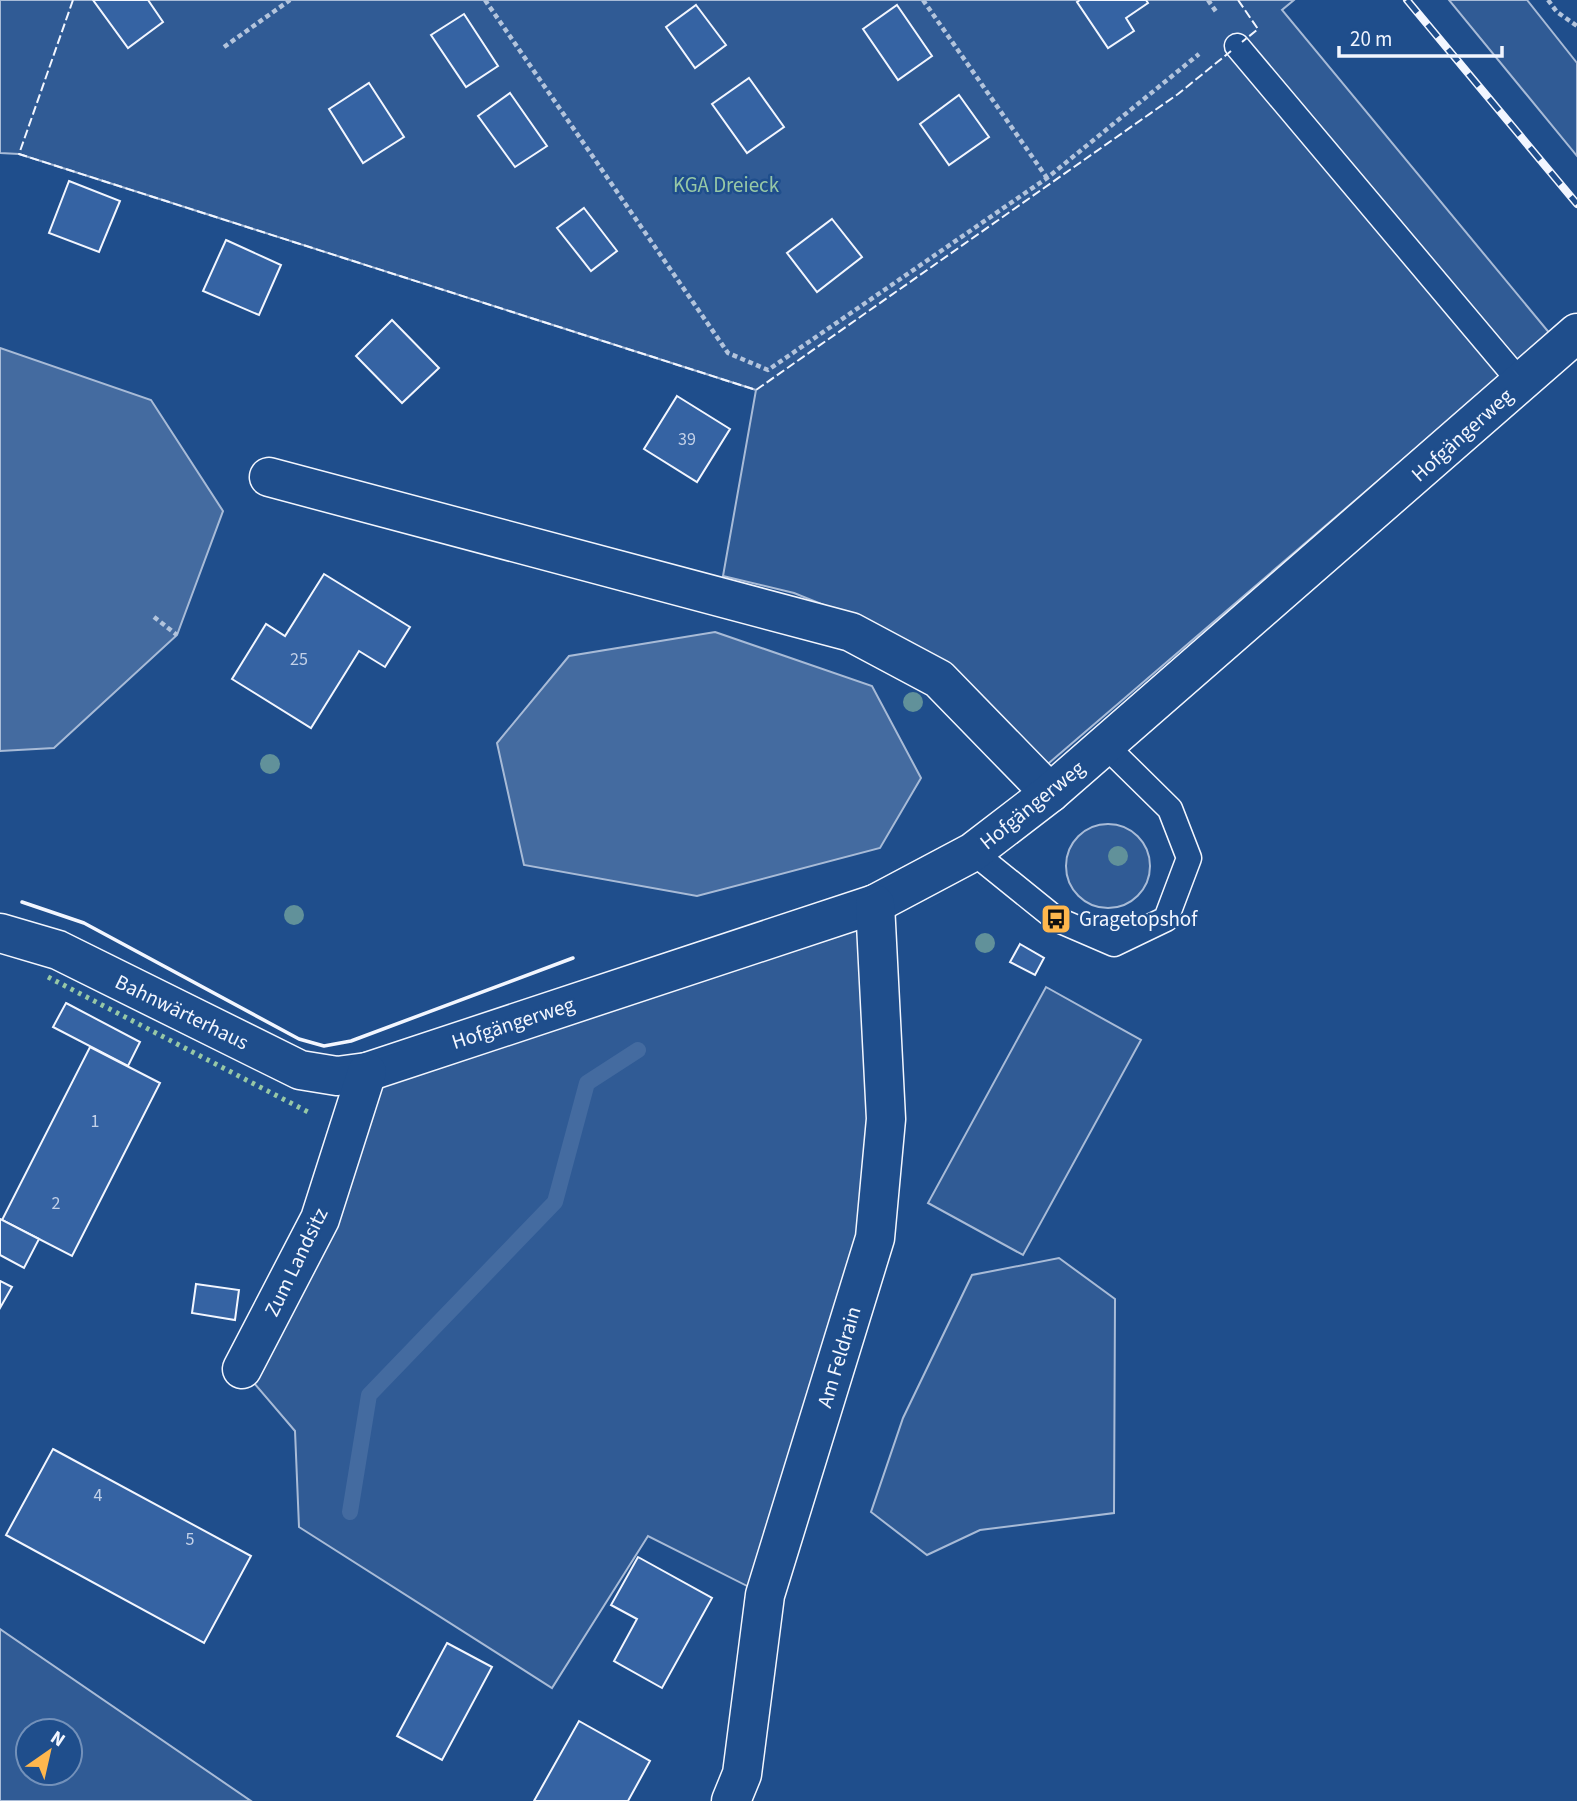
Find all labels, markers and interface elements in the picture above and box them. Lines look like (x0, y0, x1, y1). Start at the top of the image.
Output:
scale bar (1339, 14, 1502, 58)
text: 20 m (1350, 24, 1392, 54)
park label: KGA Dreieck (673, 170, 780, 200)
street label: Hofgängerweg (1405, 381, 1520, 489)
house number: 39 (678, 427, 696, 452)
house number: 25 (290, 647, 308, 672)
street label: Hofgängerweg (973, 753, 1091, 857)
bus stop icon: Gragetopshof (1039, 902, 1073, 936)
place label: Gragetopshof (1079, 904, 1198, 934)
street label: Bahnwärterhaus (110, 967, 254, 1057)
street label: Hofgängerweg (448, 989, 579, 1057)
house number: 1 (91, 1109, 99, 1134)
house number: 2 (52, 1191, 61, 1216)
street label: Zum Landsitz (257, 1202, 335, 1322)
street label: Am Feldrain (809, 1303, 869, 1411)
house number: 4 (94, 1483, 103, 1508)
house number: 5 (186, 1527, 195, 1552)
north arrow (14, 1717, 84, 1787)
text: N (45, 1724, 70, 1754)

